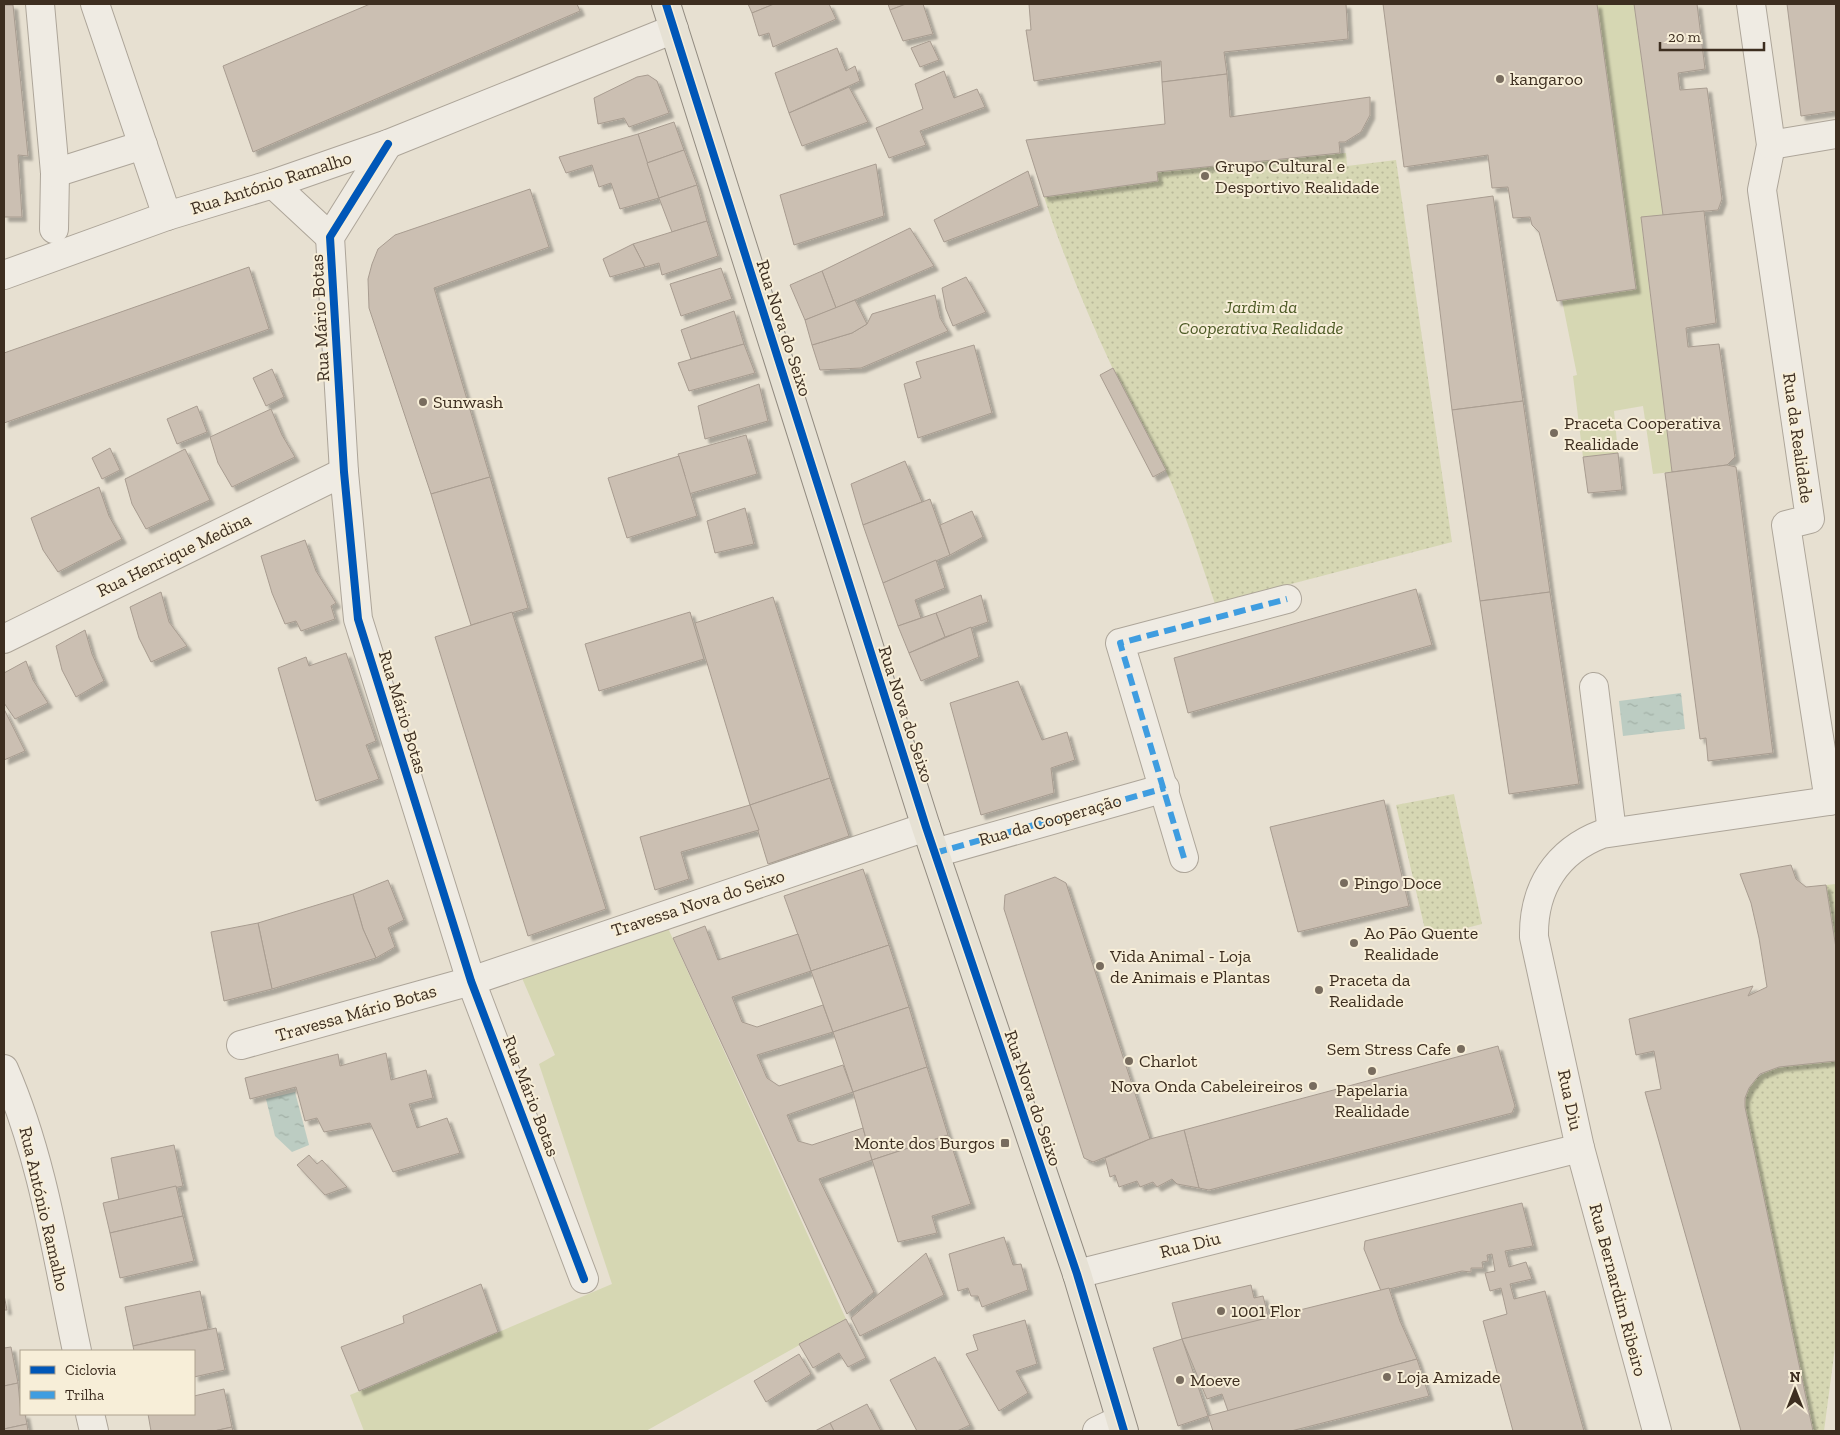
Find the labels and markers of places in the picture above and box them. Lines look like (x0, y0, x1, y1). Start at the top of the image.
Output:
place label: kangaroo (1510, 68, 1583, 90)
marker: kangaroo (1494, 73, 1506, 85)
place label: Grupo Cultural e Desportivo Realidade (1215, 155, 1379, 198)
marker: Grupo Cultural e Desportivo Realidade (1199, 170, 1211, 182)
place label: Sunwash (433, 391, 503, 413)
marker: Sunwash (417, 396, 429, 408)
place label: Praceta Cooperativa Realidade (1564, 412, 1721, 455)
marker: Praceta Cooperativa Realidade (1548, 427, 1560, 439)
place label: Pingo Doce (1354, 872, 1442, 894)
marker: Pingo Doce (1338, 877, 1350, 889)
place label: Ao Pão Quente Realidade (1364, 922, 1478, 965)
marker: Ao Pão Quente Realidade (1348, 937, 1360, 949)
place label: Vida Animal - Loja de Animais e Plantas (1109, 945, 1270, 988)
marker: Vida Animal - Loja de Animais e Plantas (1094, 960, 1106, 972)
place label: Praceta da Realidade (1329, 969, 1411, 1012)
marker: Praceta da Realidade (1313, 984, 1325, 996)
place label: Sem Stress Cafe (1327, 1038, 1451, 1060)
marker: Sem Stress Cafe (1455, 1043, 1467, 1055)
place label: Charlot (1139, 1050, 1198, 1072)
marker: Charlot (1123, 1055, 1135, 1067)
marker: Papelaria Realidade (1366, 1065, 1378, 1077)
place label: Nova Onda Cabeleireiros (1111, 1075, 1303, 1097)
place label: Papelaria Realidade (1335, 1079, 1409, 1122)
marker: Nova Onda Cabeleireiros (1307, 1080, 1319, 1092)
place label: Monte dos Burgos (854, 1132, 995, 1154)
marker: Monte dos Burgos (999, 1137, 1011, 1149)
place label: 1001 Flor (1231, 1300, 1301, 1322)
marker: 1001 Flor (1215, 1305, 1227, 1317)
place label: Loja Amizade (1397, 1366, 1500, 1388)
place label: Moeve (1190, 1369, 1240, 1391)
marker: Loja Amizade (1381, 1371, 1393, 1383)
marker: Moeve (1174, 1374, 1186, 1386)

